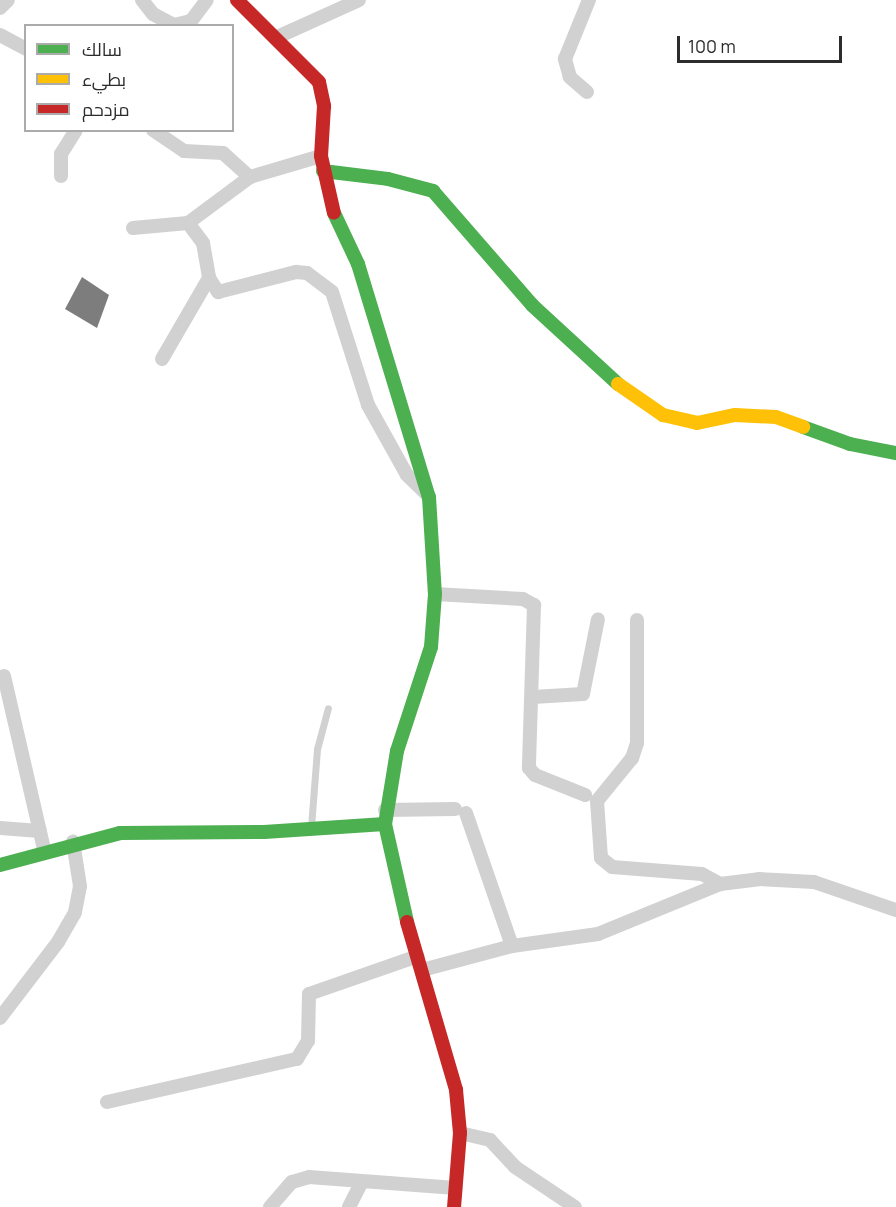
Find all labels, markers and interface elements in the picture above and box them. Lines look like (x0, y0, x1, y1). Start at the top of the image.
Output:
legend (24, 24, 234, 132)
scale bar (680, 24, 845, 62)
text: 100 m (688, 34, 736, 58)
text: سالك (82, 37, 122, 61)
text: بطيء (82, 67, 126, 91)
text: مزدحم (82, 97, 130, 121)

